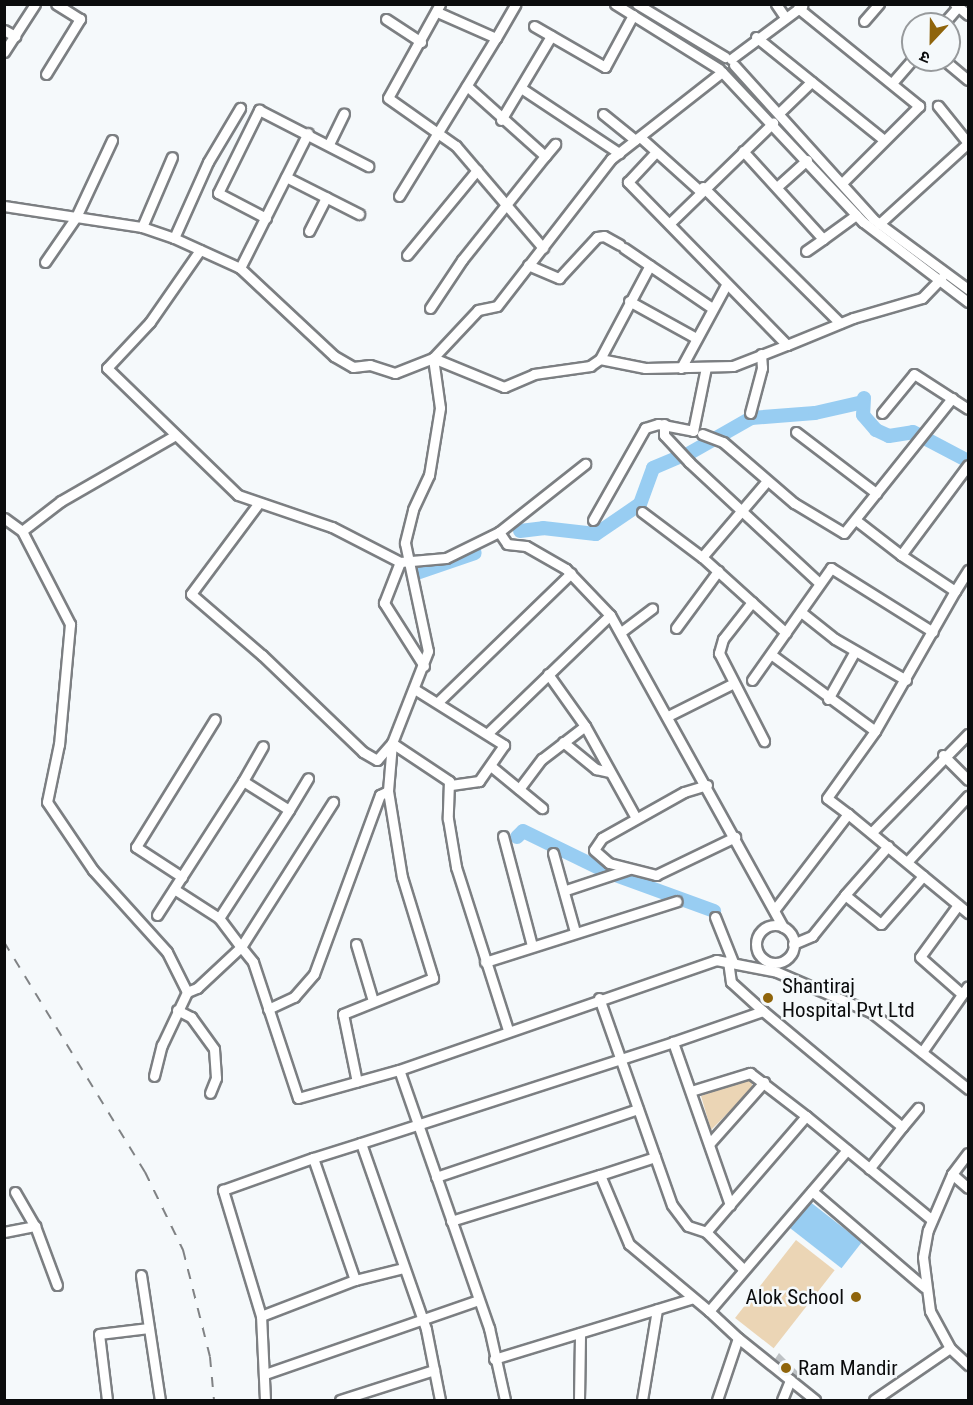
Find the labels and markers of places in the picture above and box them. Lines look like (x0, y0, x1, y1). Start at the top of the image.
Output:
place label: Shantiraj Hospital Pvt Ltd (782, 973, 915, 1023)
marker: Shantiraj Hospital Pvt Ltd (759, 989, 777, 1007)
place label: Alok School (746, 1284, 844, 1310)
marker: Alok School (849, 1290, 863, 1304)
place label: Ram Mandir (798, 1355, 898, 1381)
marker: Ram Mandir (779, 1361, 793, 1375)

